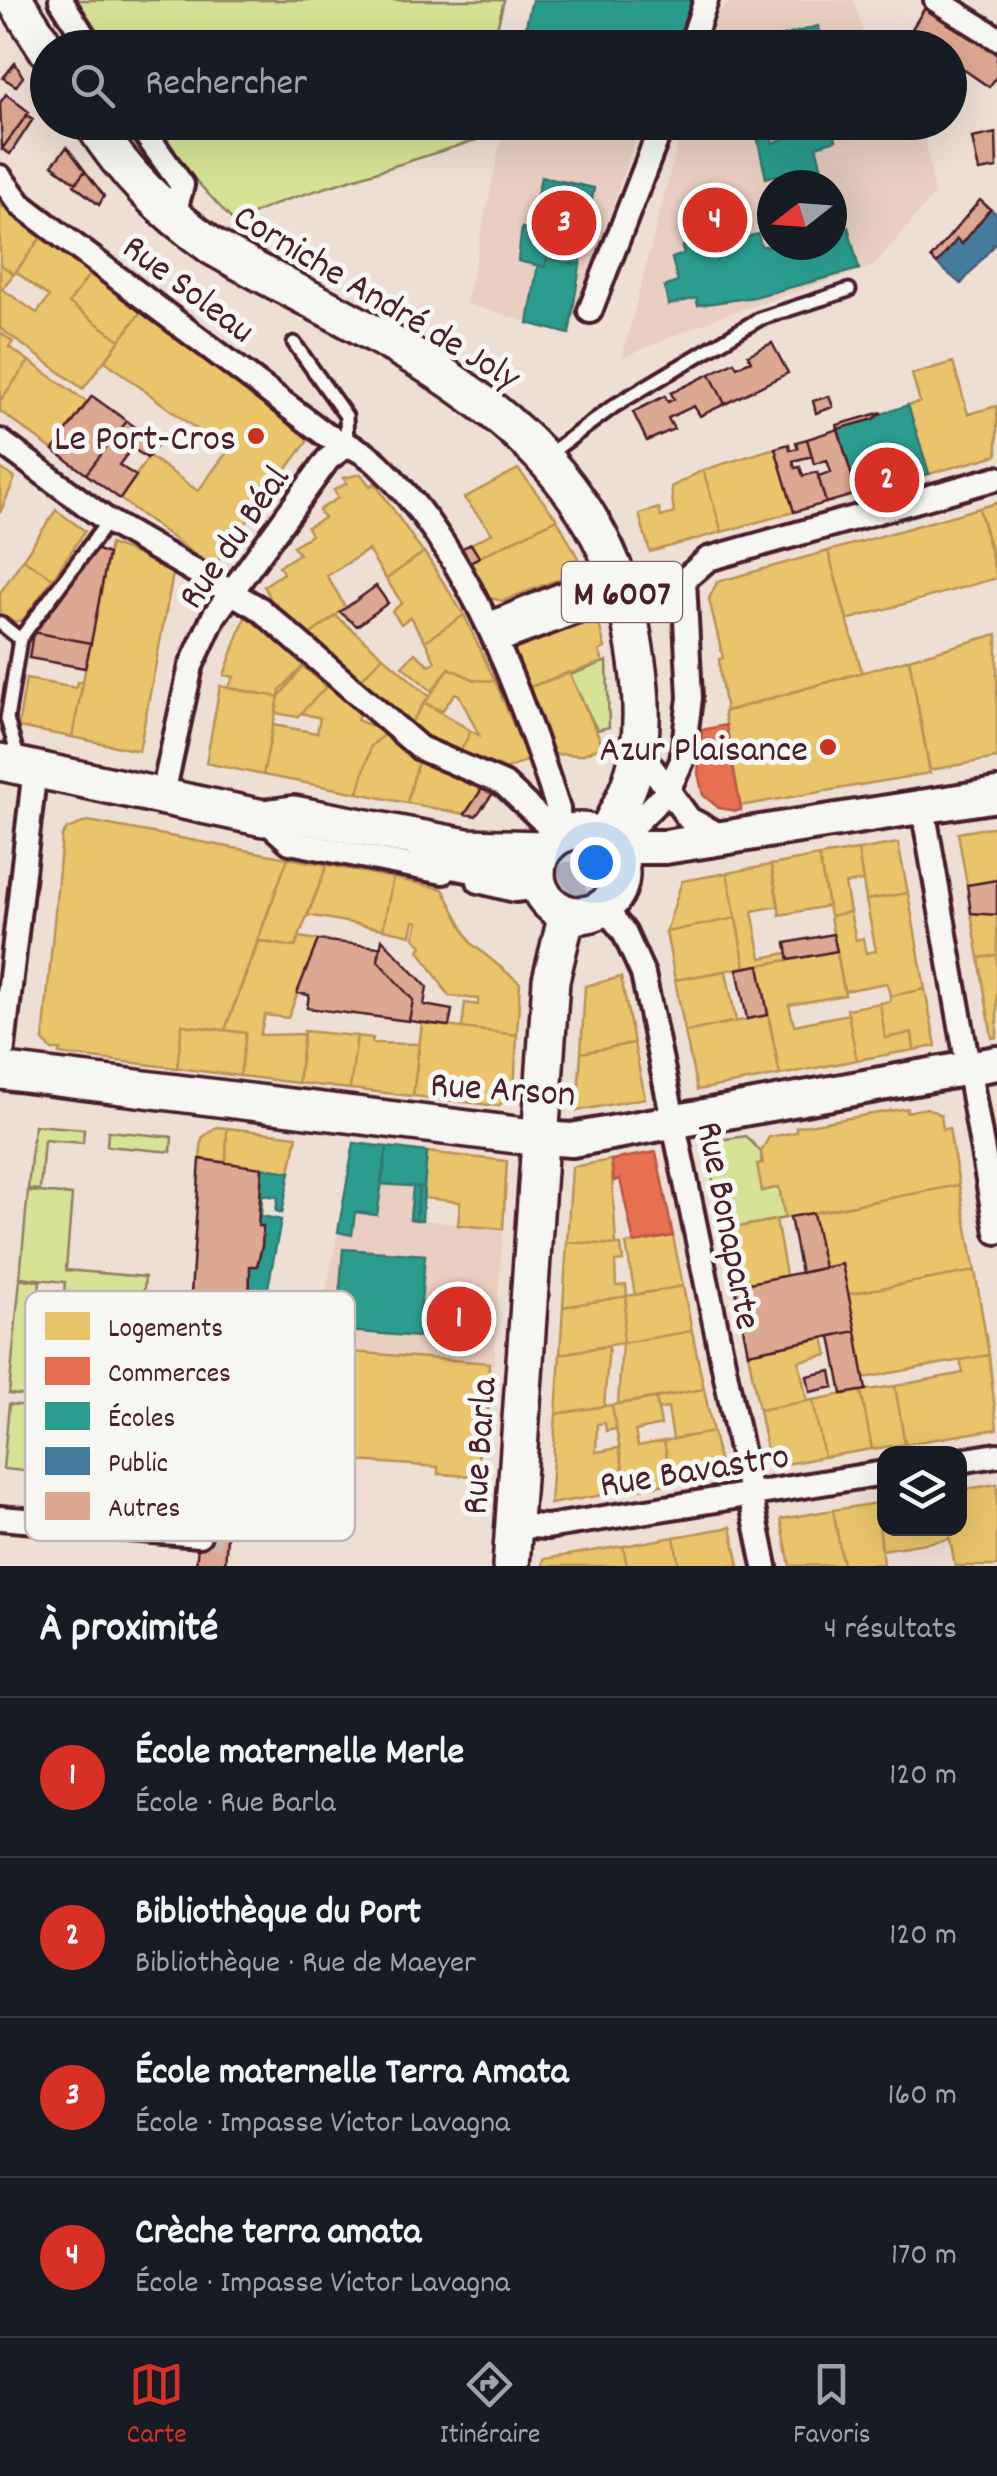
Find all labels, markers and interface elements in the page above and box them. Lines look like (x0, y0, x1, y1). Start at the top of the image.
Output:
search box (30, 30, 967, 140)
icon: search (65, 58, 120, 113)
text: Rechercher (145, 58, 307, 113)
north arrow (757, 170, 847, 260)
pin: 4 (682, 182, 748, 258)
pin: 3 (532, 186, 596, 260)
street label: Corniche André de Joly (221, 192, 530, 408)
street label: Rue Soleau (109, 223, 265, 360)
place label: Le Port-Cros (54, 414, 236, 469)
marker: Le Port-Cros (245, 425, 267, 447)
pin: 2 (854, 442, 920, 518)
street label: Rue du Béal (167, 456, 306, 622)
road number: M 6007 (562, 562, 682, 622)
place label: Azur Plaisance (599, 725, 808, 780)
marker: Azur Plaisance (817, 736, 839, 758)
your location (570, 837, 621, 888)
street label: Rue Arson (428, 1060, 577, 1125)
street label: Rue Bonaparte (678, 1117, 773, 1335)
pin: 1 (426, 1282, 492, 1356)
legend (25, 1291, 355, 1541)
text: Logements (108, 1311, 223, 1351)
text: Commerces (108, 1356, 231, 1396)
street label: Rue Barla (450, 1375, 515, 1517)
text: Écoles (108, 1401, 175, 1441)
street label: Rue Bavastro (596, 1431, 793, 1516)
text: Public (108, 1446, 168, 1486)
map controls (877, 1446, 967, 1536)
button: layers (877, 1446, 967, 1536)
text: Autres (108, 1491, 180, 1531)
text: À proximité (40, 1601, 218, 1661)
text: 4 résultats (824, 1608, 957, 1654)
text: École maternelle Merle (135, 1727, 464, 1782)
text: 1 (69, 1754, 76, 1800)
text: 120 m (889, 1754, 957, 1800)
text: École · Rue Barla (135, 1782, 336, 1828)
text: Bibliothèque du Port (135, 1887, 421, 1942)
text: 2 (66, 1914, 79, 1960)
text: 120 m (889, 1914, 957, 1960)
text: Bibliothèque · Rue de Maeyer (135, 1942, 476, 1988)
text: École maternelle Terra Amata (135, 2047, 569, 2102)
text: 3 (65, 2074, 80, 2120)
text: 160 m (888, 2074, 957, 2120)
text: École · Impasse Victor Lavagna (135, 2102, 510, 2148)
text: Crèche terra amata (135, 2207, 421, 2262)
text: 4 (66, 2234, 79, 2280)
text: 170 m (891, 2234, 957, 2280)
text: École · Impasse Victor Lavagna (135, 2262, 510, 2308)
tab: Carte (127, 2357, 187, 2457)
tab: Itinéraire (440, 2357, 540, 2457)
tab: Favoris (793, 2357, 870, 2457)

